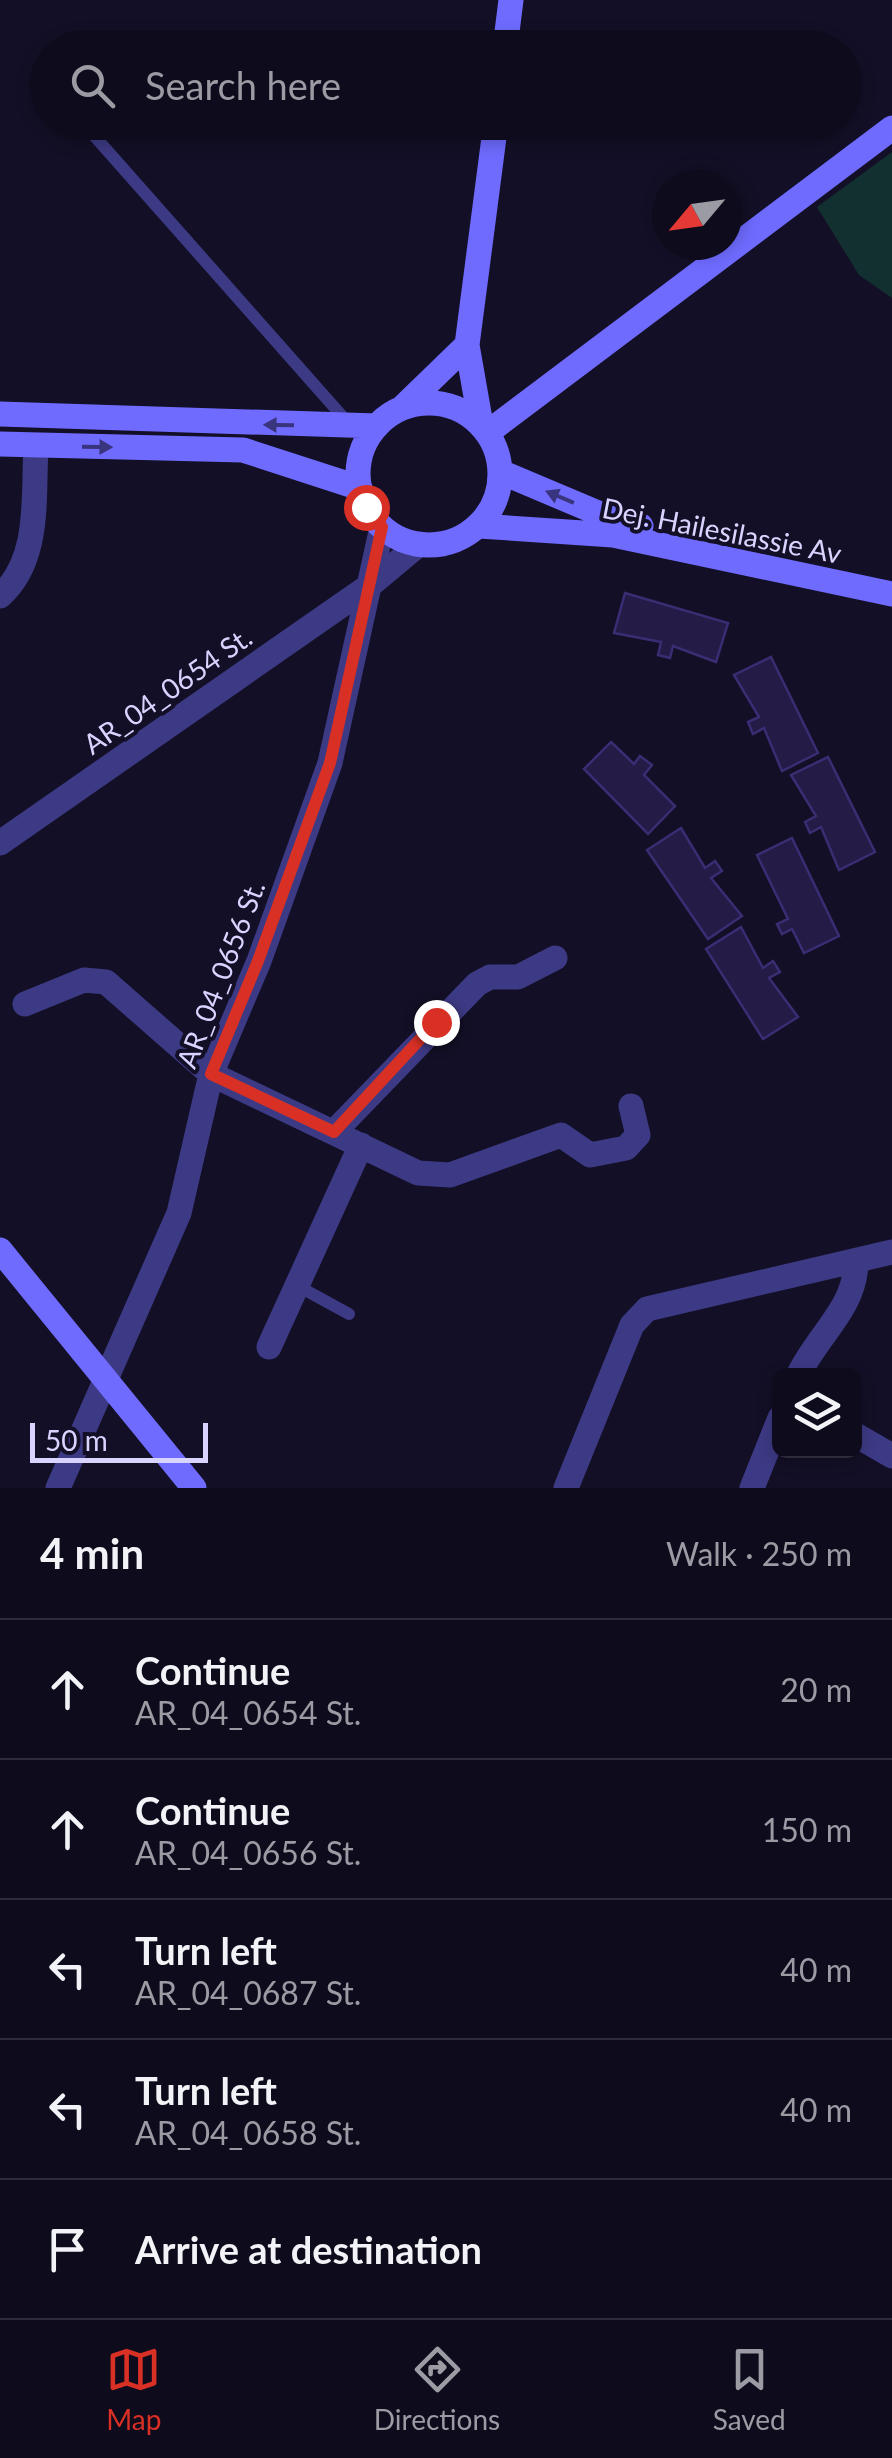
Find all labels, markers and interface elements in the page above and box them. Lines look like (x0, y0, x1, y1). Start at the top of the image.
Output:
search box (30, 30, 862, 140)
icon: search (65, 58, 120, 113)
text: Search here (145, 62, 341, 108)
north arrow (652, 170, 742, 260)
one-way arrow (263, 417, 295, 433)
one-way arrow (82, 440, 114, 456)
route start (344, 485, 390, 531)
one-way arrow (545, 489, 575, 505)
street label: Dej. Hailesilassie Av (599, 490, 845, 570)
street label: AR_04_0654 St. (76, 619, 258, 761)
street label: AR_04_0656 St. (169, 875, 271, 1073)
route end (414, 1000, 460, 1046)
map controls (772, 1368, 862, 1458)
button: layers (772, 1368, 862, 1458)
scale bar (30, 1418, 208, 1462)
text: 50 m (45, 1423, 108, 1457)
text: 4 min (40, 1528, 144, 1578)
text: Walk · 250 m (666, 1534, 852, 1573)
text: Continue (135, 1647, 290, 1693)
icon: ahead (40, 1662, 95, 1717)
text: 20 m (780, 1670, 852, 1709)
text: AR_04_0654 St. (135, 1693, 361, 1732)
text: Continue (135, 1787, 290, 1833)
icon: ahead (40, 1802, 95, 1857)
text: 150 m (762, 1810, 852, 1849)
text: AR_04_0656 St. (135, 1833, 361, 1872)
text: Turn left (135, 1927, 277, 1973)
icon: left (40, 1942, 95, 1997)
text: 40 m (780, 1950, 852, 1989)
text: AR_04_0687 St. (135, 1973, 361, 2012)
text: Turn left (135, 2067, 277, 2113)
icon: left (40, 2082, 95, 2137)
text: 40 m (780, 2090, 852, 2129)
text: AR_04_0658 St. (135, 2113, 361, 2152)
icon: arrive (40, 2222, 95, 2277)
text: Arrive at destination (135, 2226, 482, 2272)
tab: Map (106, 2342, 161, 2436)
tab: Directions (374, 2342, 500, 2436)
tab: Saved (713, 2342, 786, 2436)

